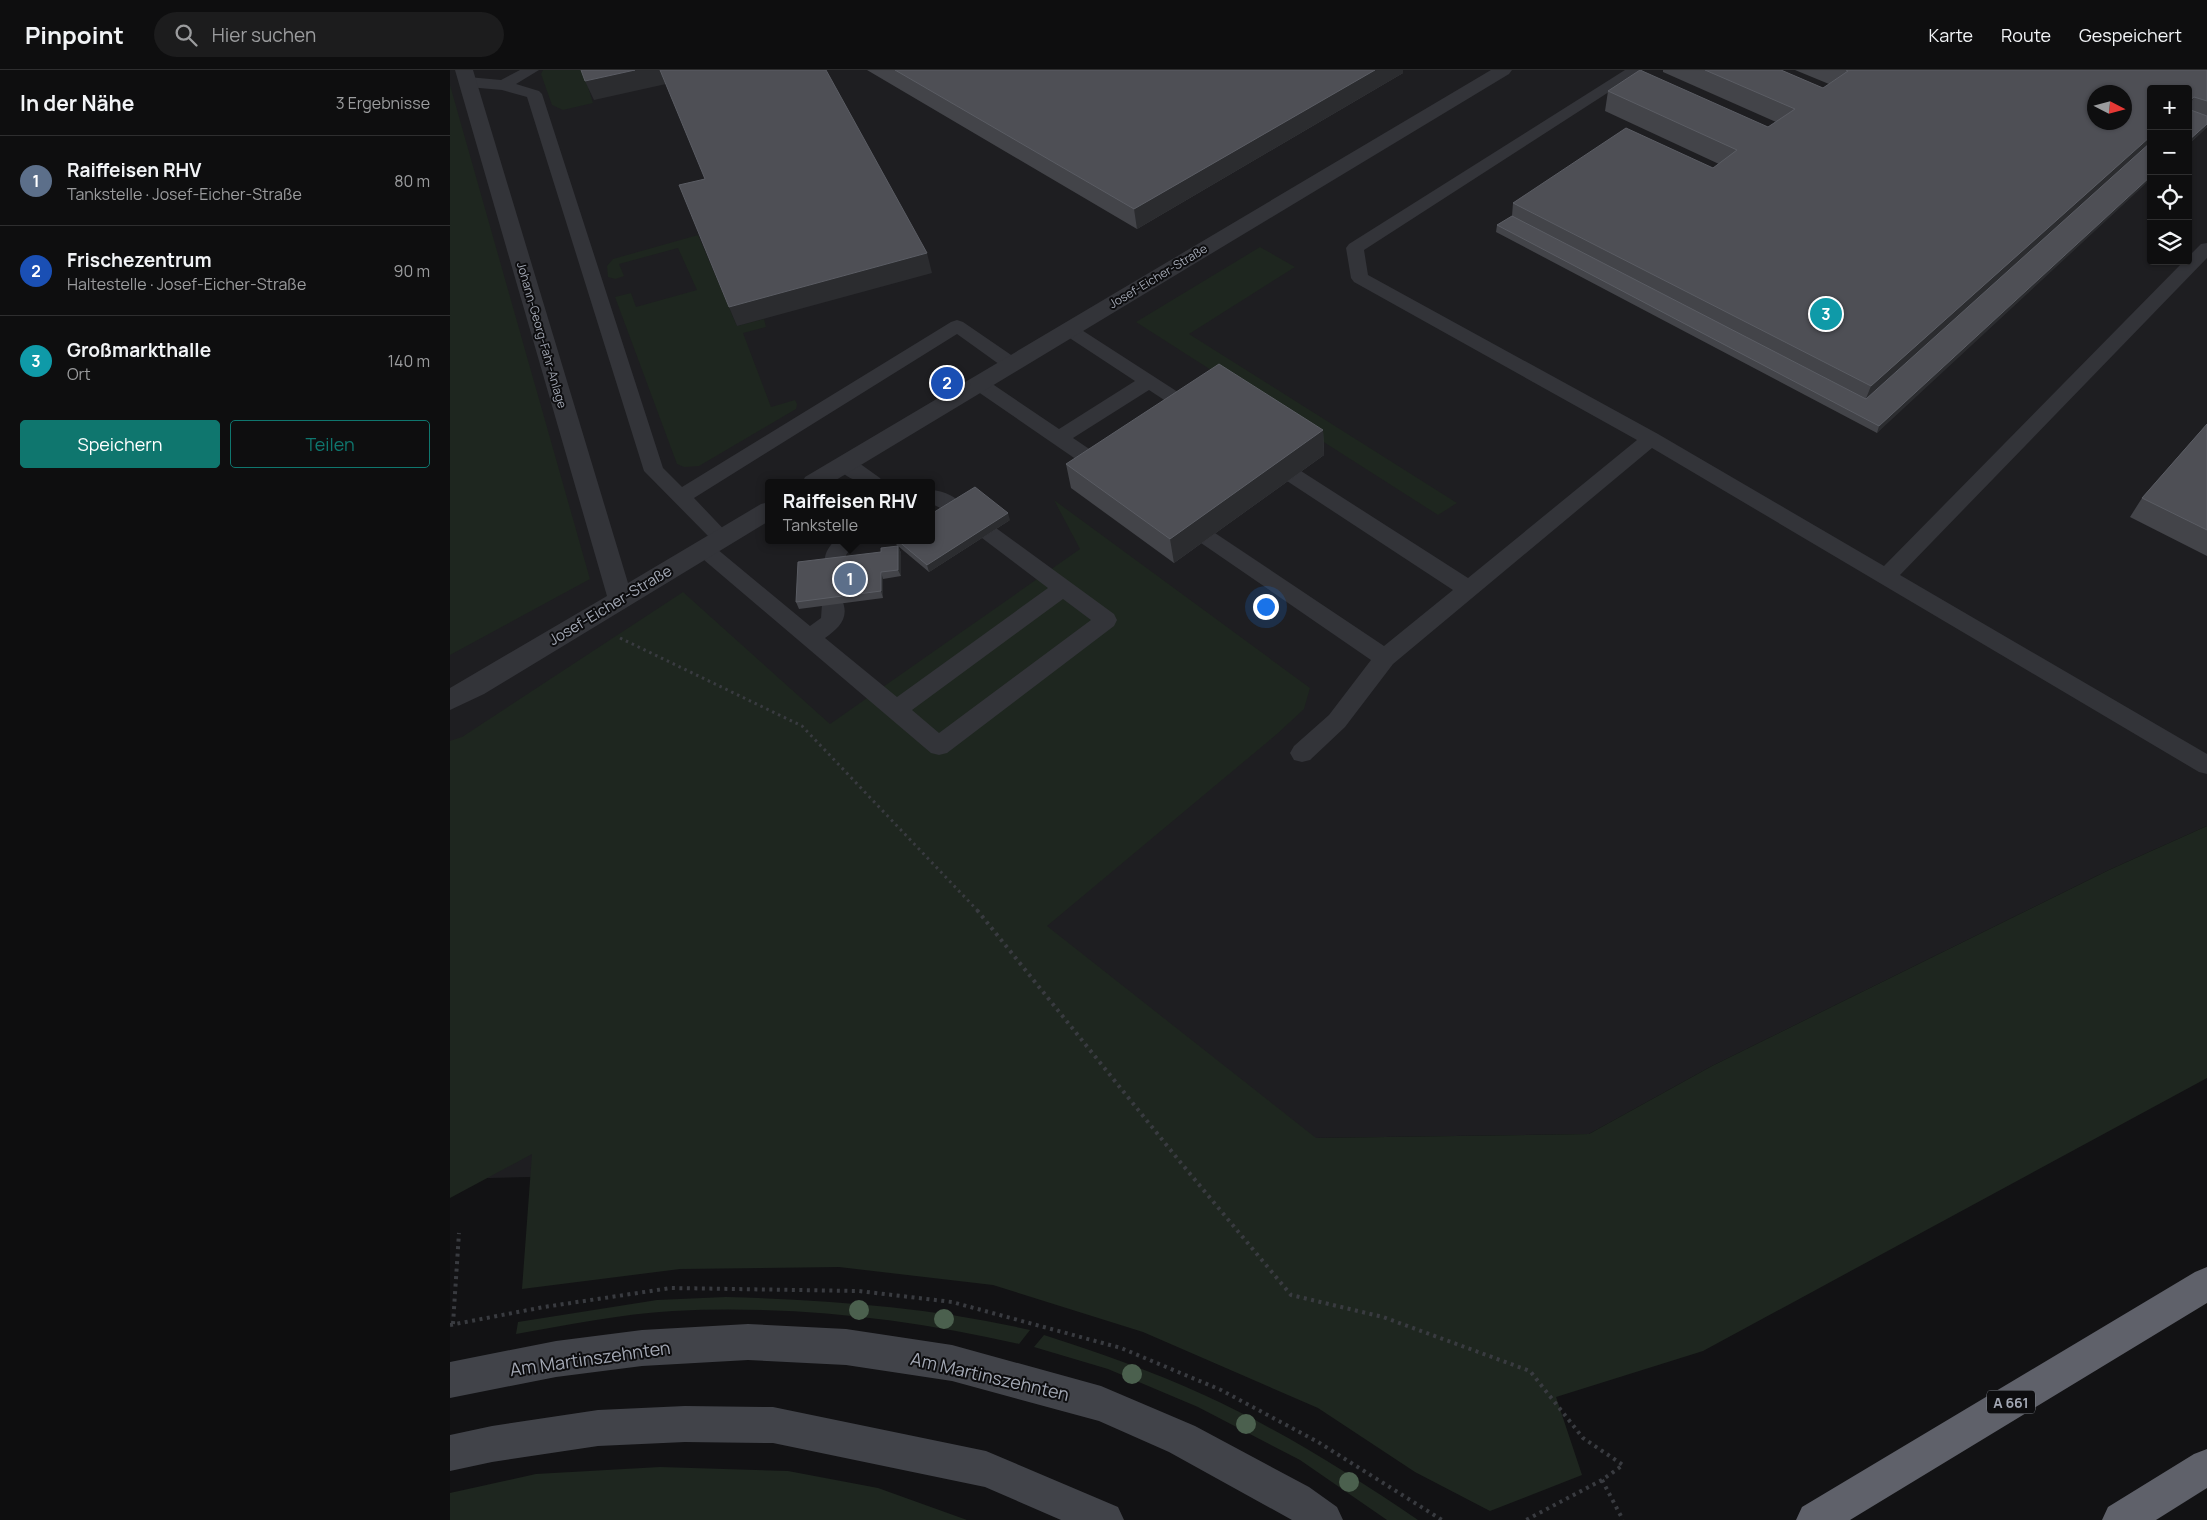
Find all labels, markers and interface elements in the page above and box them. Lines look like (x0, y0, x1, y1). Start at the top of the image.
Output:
search box (154, 12, 504, 57)
text: Pinpoint (25, 18, 124, 51)
icon: search (172, 21, 200, 49)
text: Hier suchen (212, 22, 316, 48)
text: Karte (1928, 23, 1973, 47)
text: Route (2001, 23, 2051, 47)
text: Gespeichert (2079, 23, 2182, 47)
north arrow (2087, 85, 2132, 130)
map controls (2147, 85, 2192, 265)
button: + (2147, 85, 2192, 130)
text: In der Nähe (20, 89, 134, 117)
text: 3 Ergebnisse (336, 92, 430, 114)
button: − (2147, 130, 2192, 175)
text: Raiffeisen RHV (67, 157, 201, 183)
text: 1 (32, 170, 40, 192)
text: 80 m (394, 170, 430, 192)
button: locate (2147, 175, 2192, 220)
text: Tankstelle · Josef-Eicher-Straße (67, 183, 302, 205)
button: layers (2147, 220, 2192, 265)
street label: Josef-Eicher-Straße (1106, 240, 1210, 312)
text: Frischezentrum (67, 247, 212, 273)
text: 2 (31, 260, 41, 282)
text: 90 m (394, 260, 430, 282)
street label: Johann-Georg-Fahr-Anlage (513, 260, 571, 410)
text: Haltestelle · Josef-Eicher-Straße (67, 273, 306, 295)
pin: 3 (1810, 295, 1842, 333)
text: Großmarkthalle (67, 337, 211, 363)
text: 3 (31, 350, 41, 372)
text: 140 m (388, 350, 430, 372)
text: Ort (67, 363, 91, 385)
pin: 2 (931, 364, 963, 402)
button: Speichern (20, 420, 220, 468)
button: Teilen (230, 420, 430, 468)
popup (765, 479, 935, 544)
text: Raiffeisen RHV (783, 488, 917, 514)
text: Tankstelle (783, 514, 858, 536)
street label: Josef-Eicher-Straße (545, 560, 676, 650)
pin: 1 (834, 560, 866, 598)
your location (1253, 594, 1279, 620)
street label: Am Martinszehnten (508, 1335, 672, 1381)
street label: Am Martinszehnten (908, 1346, 1072, 1406)
road number: A 661 (1987, 1390, 2035, 1414)

